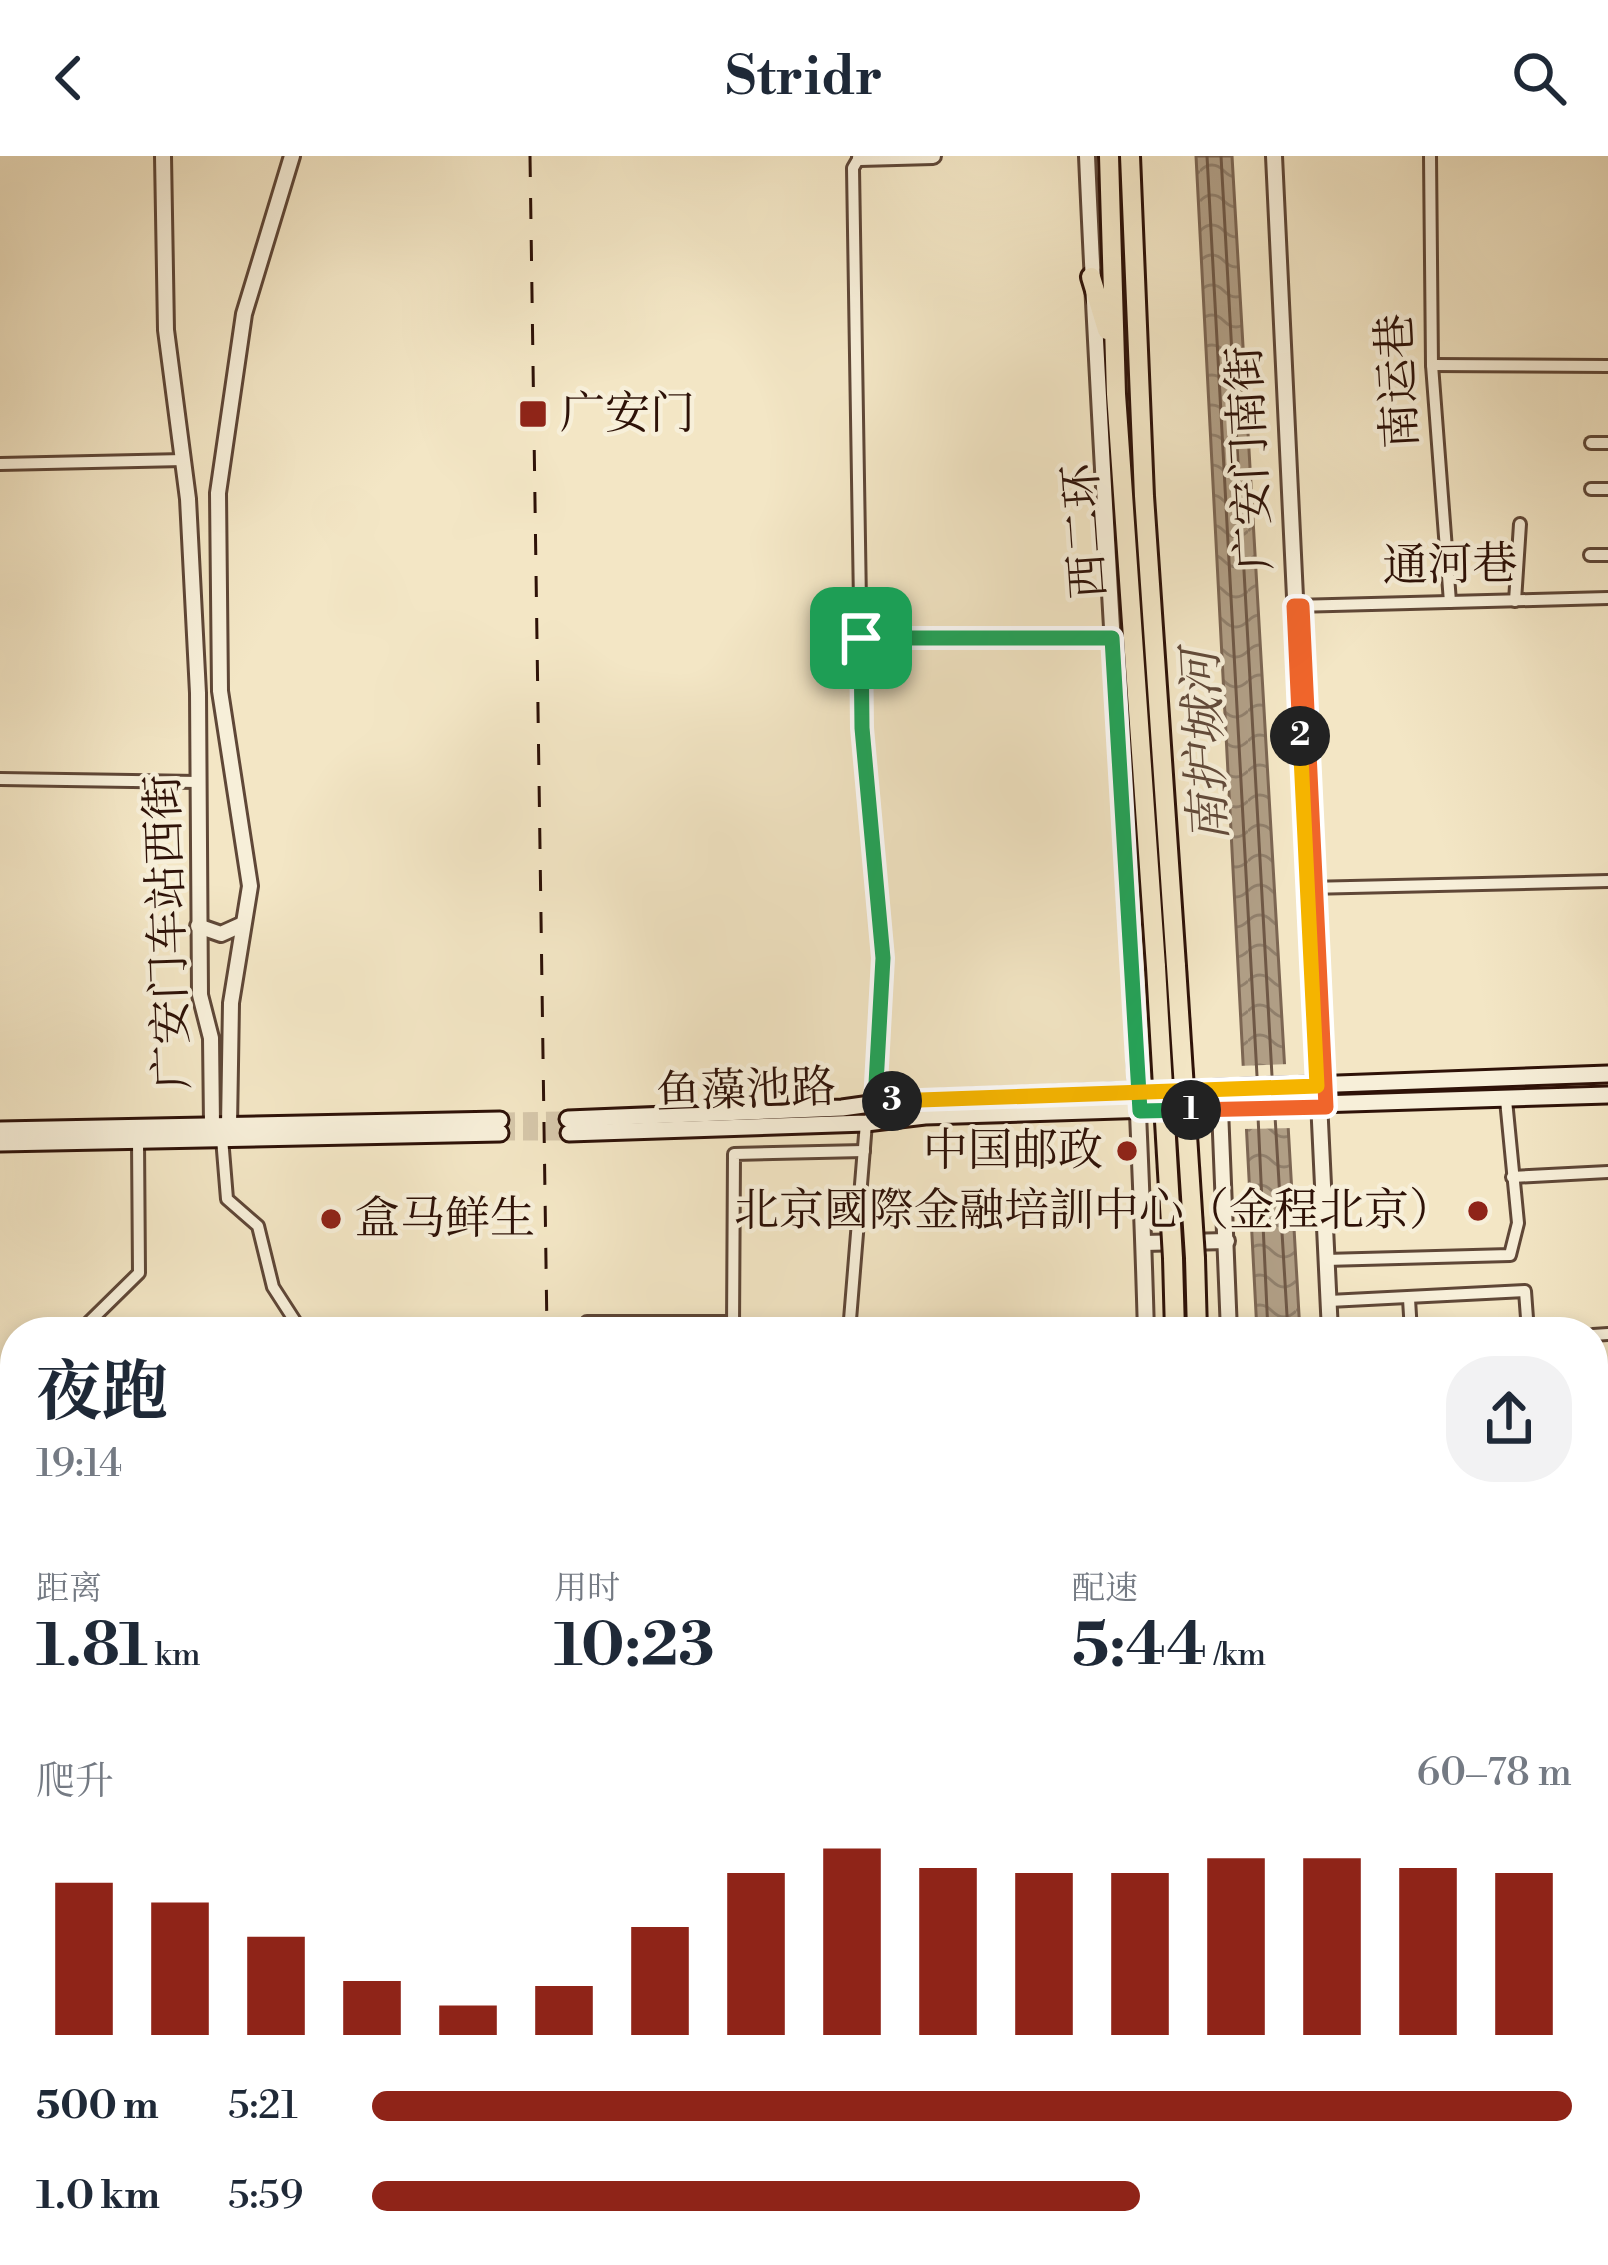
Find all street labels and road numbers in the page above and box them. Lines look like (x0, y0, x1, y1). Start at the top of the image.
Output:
street label: 南运巷 (1367, 312, 1431, 450)
street label: 广安门南街 (1217, 344, 1285, 572)
street label: 西二环 (1053, 462, 1119, 600)
street label: 通河巷 (1382, 536, 1518, 596)
street label: 广安门车站西街 (135, 774, 203, 1090)
street label: 鱼藻池路 (655, 1059, 837, 1123)

